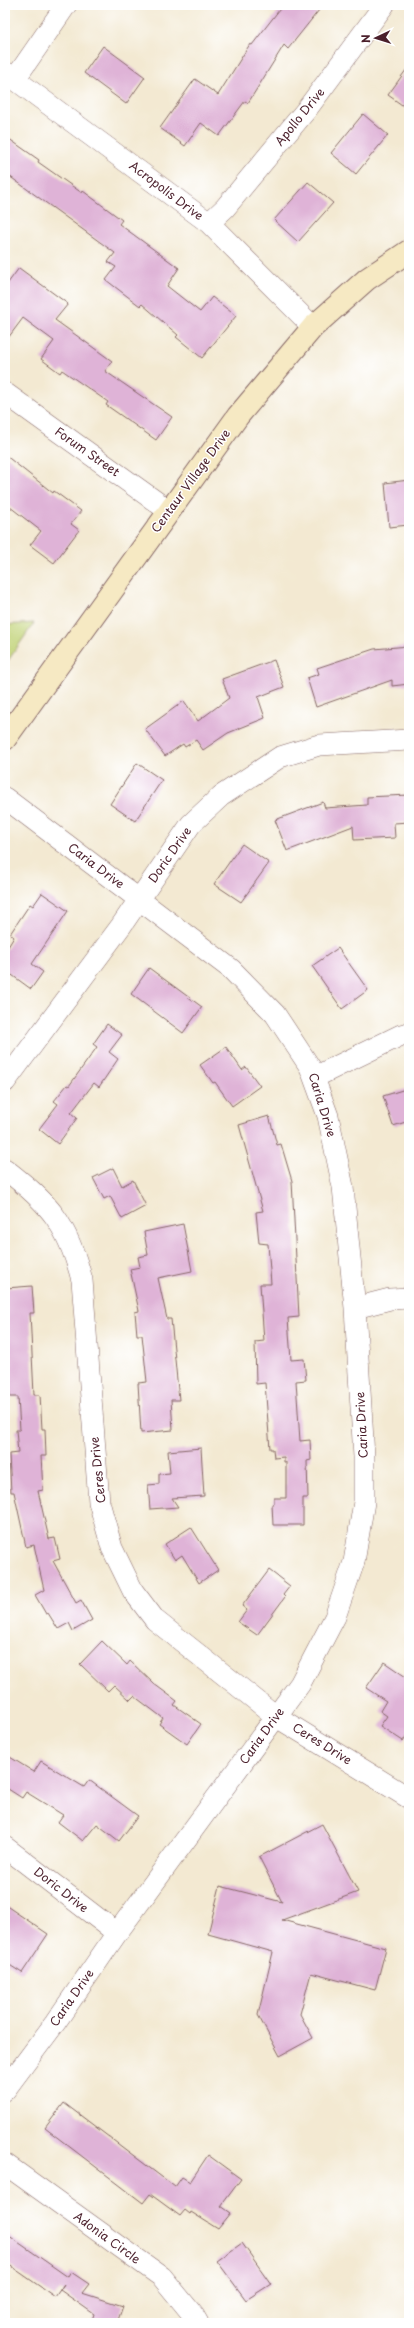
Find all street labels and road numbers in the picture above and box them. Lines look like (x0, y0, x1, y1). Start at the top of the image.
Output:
street label: Apollo Drive (270, 83, 328, 149)
street label: Acropolis Drive (126, 156, 207, 224)
street label: Forum Street (51, 422, 124, 480)
street label: Centaur Village Drive (146, 424, 234, 536)
street label: Doric Drive (143, 823, 195, 886)
street label: Caria Drive (65, 838, 129, 892)
street label: Caria Drive (305, 1070, 341, 1139)
street label: Caria Drive (350, 1391, 372, 1459)
street label: Ceres Drive (85, 1436, 109, 1504)
street label: Caria Drive (234, 1703, 288, 1768)
street label: Ceres Drive (289, 1718, 356, 1769)
street label: Doric Drive (31, 1862, 93, 1916)
street label: Caria Drive (45, 1965, 98, 2030)
street label: Adonia Circle (70, 2207, 145, 2268)

